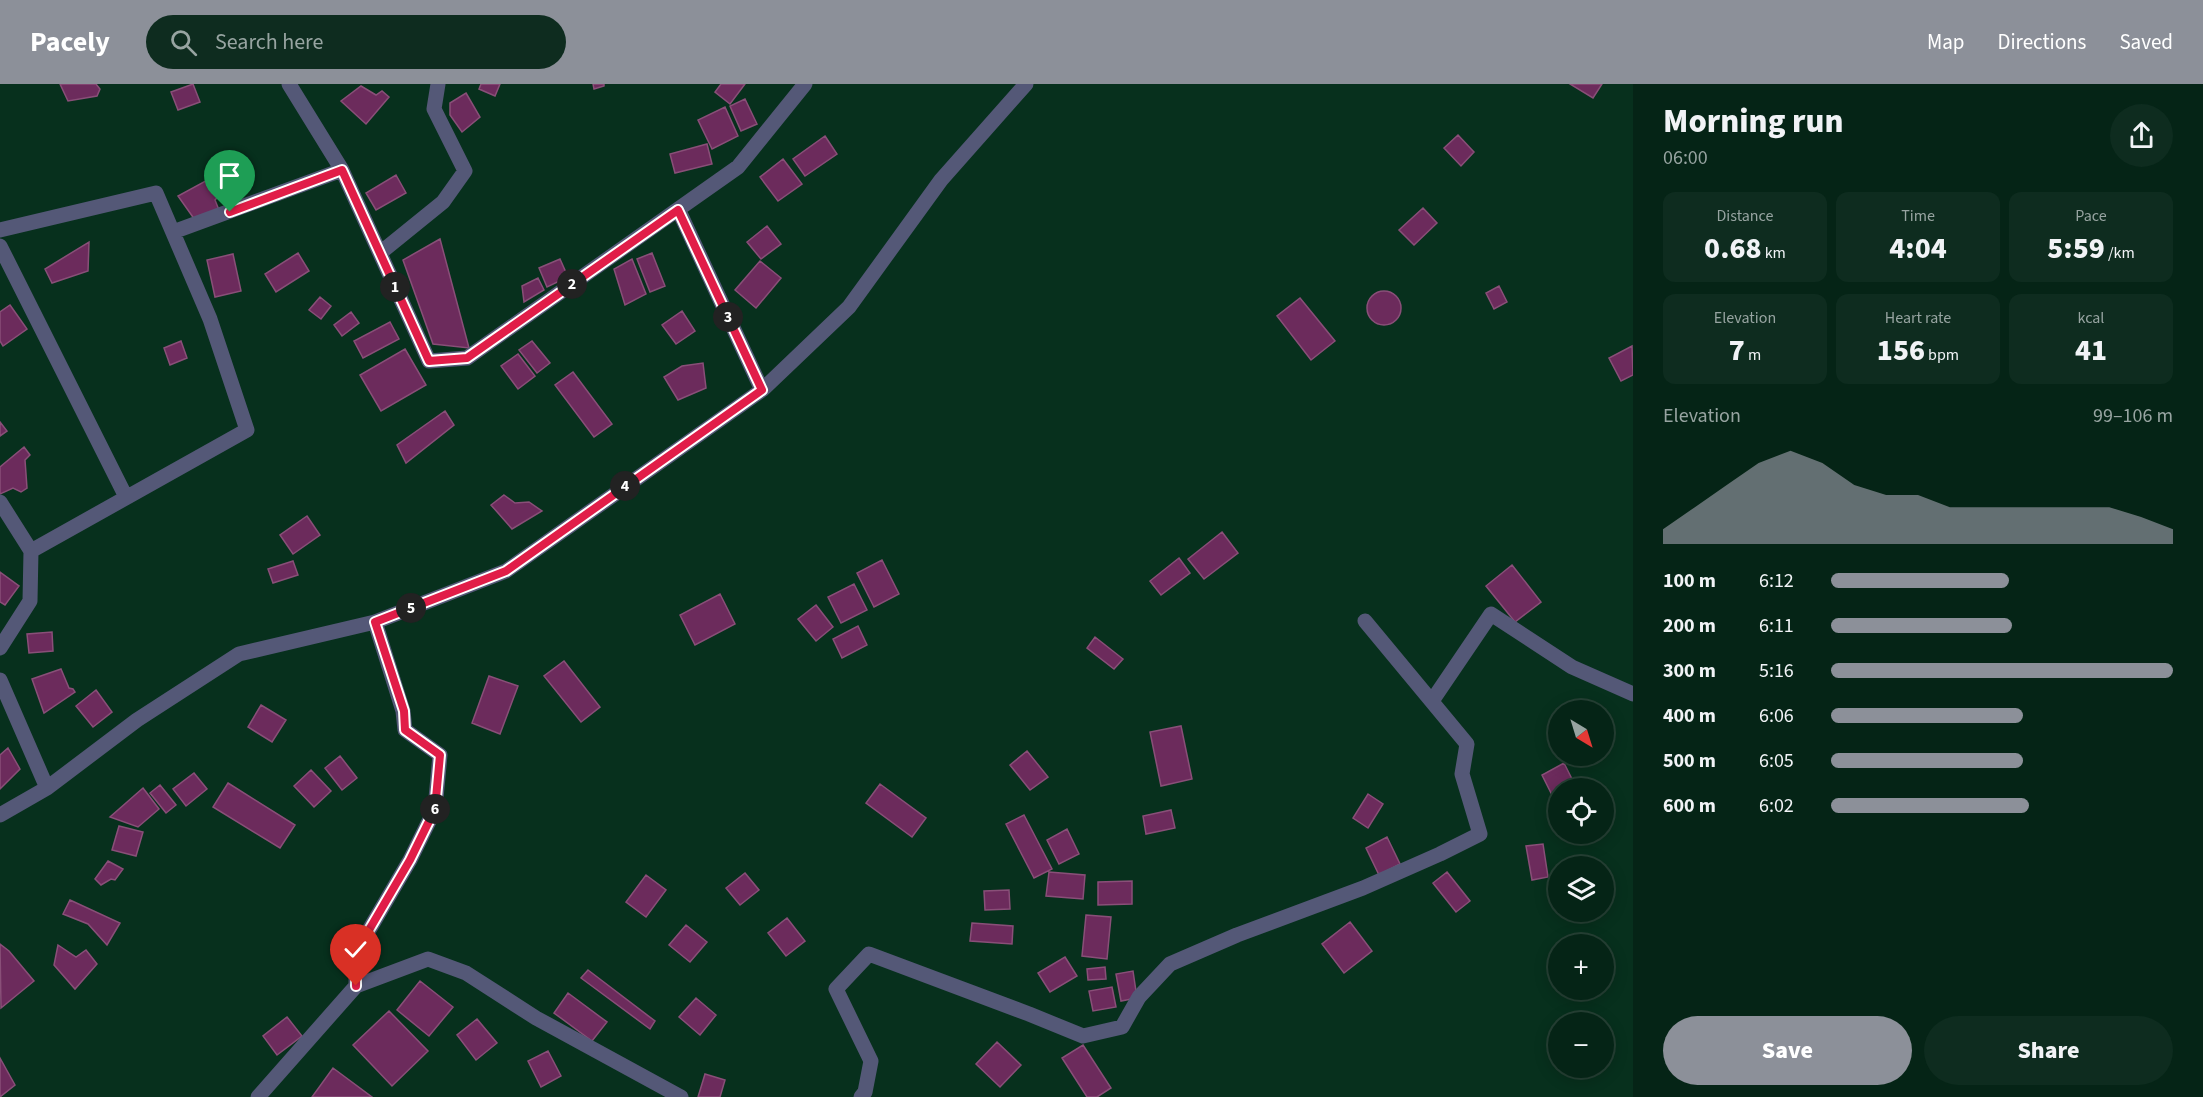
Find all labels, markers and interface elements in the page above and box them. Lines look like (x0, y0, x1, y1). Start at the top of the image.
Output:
search box (146, 15, 566, 69)
text: Pacely (30, 22, 110, 62)
icon: search (167, 26, 200, 59)
text: Search here (215, 26, 323, 58)
text: Map (1927, 27, 1965, 57)
text: Directions (1998, 27, 2086, 57)
text: Saved (2119, 27, 2173, 57)
text: Morning run (1663, 98, 1843, 145)
button: share (2110, 104, 2173, 167)
text: 06:00 (1663, 144, 1708, 172)
pin (204, 150, 255, 212)
icon: arrive (213, 159, 246, 192)
text: Distance (1717, 205, 1773, 227)
text: Time (1901, 205, 1935, 227)
text: Pace (2075, 205, 2107, 227)
text: 0.68 (1704, 227, 1761, 270)
text: 4:04 (1889, 227, 1947, 270)
text: 5:59 (2047, 227, 2105, 270)
text: km (1761, 242, 1786, 264)
text: /km (2105, 242, 2135, 264)
pin: 2 (557, 269, 587, 299)
pin: 1 (380, 272, 410, 302)
text: 2 (568, 273, 576, 295)
text: 1 (391, 276, 399, 298)
pin: 3 (713, 302, 743, 332)
text: 3 (724, 306, 732, 328)
text: Elevation (1714, 307, 1776, 329)
text: Heart rate (1885, 307, 1951, 329)
text: kcal (2078, 307, 2104, 329)
text: 7 (1729, 329, 1745, 372)
text: 156 (1877, 329, 1925, 372)
text: 41 (2075, 329, 2107, 372)
text: m (1745, 344, 1761, 366)
text: bpm (1925, 344, 1959, 366)
text: Elevation (1663, 402, 1741, 430)
text: 99–106 m (2093, 402, 2173, 430)
pin: 4 (610, 471, 640, 501)
text: 4 (621, 475, 629, 497)
text: 100 m (1663, 567, 1716, 595)
text: 6:12 (1759, 567, 1794, 595)
pin: 5 (396, 593, 426, 623)
text: 5 (407, 597, 415, 619)
text: 200 m (1663, 612, 1716, 640)
text: 6:11 (1759, 612, 1794, 640)
text: 300 m (1663, 657, 1716, 685)
text: 5:16 (1759, 657, 1794, 685)
north arrow (1548, 700, 1614, 766)
map controls (1548, 700, 1614, 1078)
text: 400 m (1663, 702, 1716, 730)
text: 6:06 (1759, 702, 1794, 730)
text: 500 m (1663, 747, 1716, 775)
text: 6:05 (1759, 747, 1794, 775)
button: locate (1548, 778, 1614, 844)
text: 600 m (1663, 792, 1716, 820)
text: 6:02 (1759, 792, 1794, 820)
pin: 6 (420, 794, 450, 824)
text: 6 (431, 798, 439, 820)
button: layers (1548, 856, 1614, 922)
pin (330, 924, 381, 986)
icon: check (339, 933, 372, 966)
button: + (1548, 934, 1614, 1000)
button: − (1548, 1012, 1614, 1078)
button: Save (1663, 1016, 1912, 1085)
button: Share (1924, 1016, 2173, 1085)

